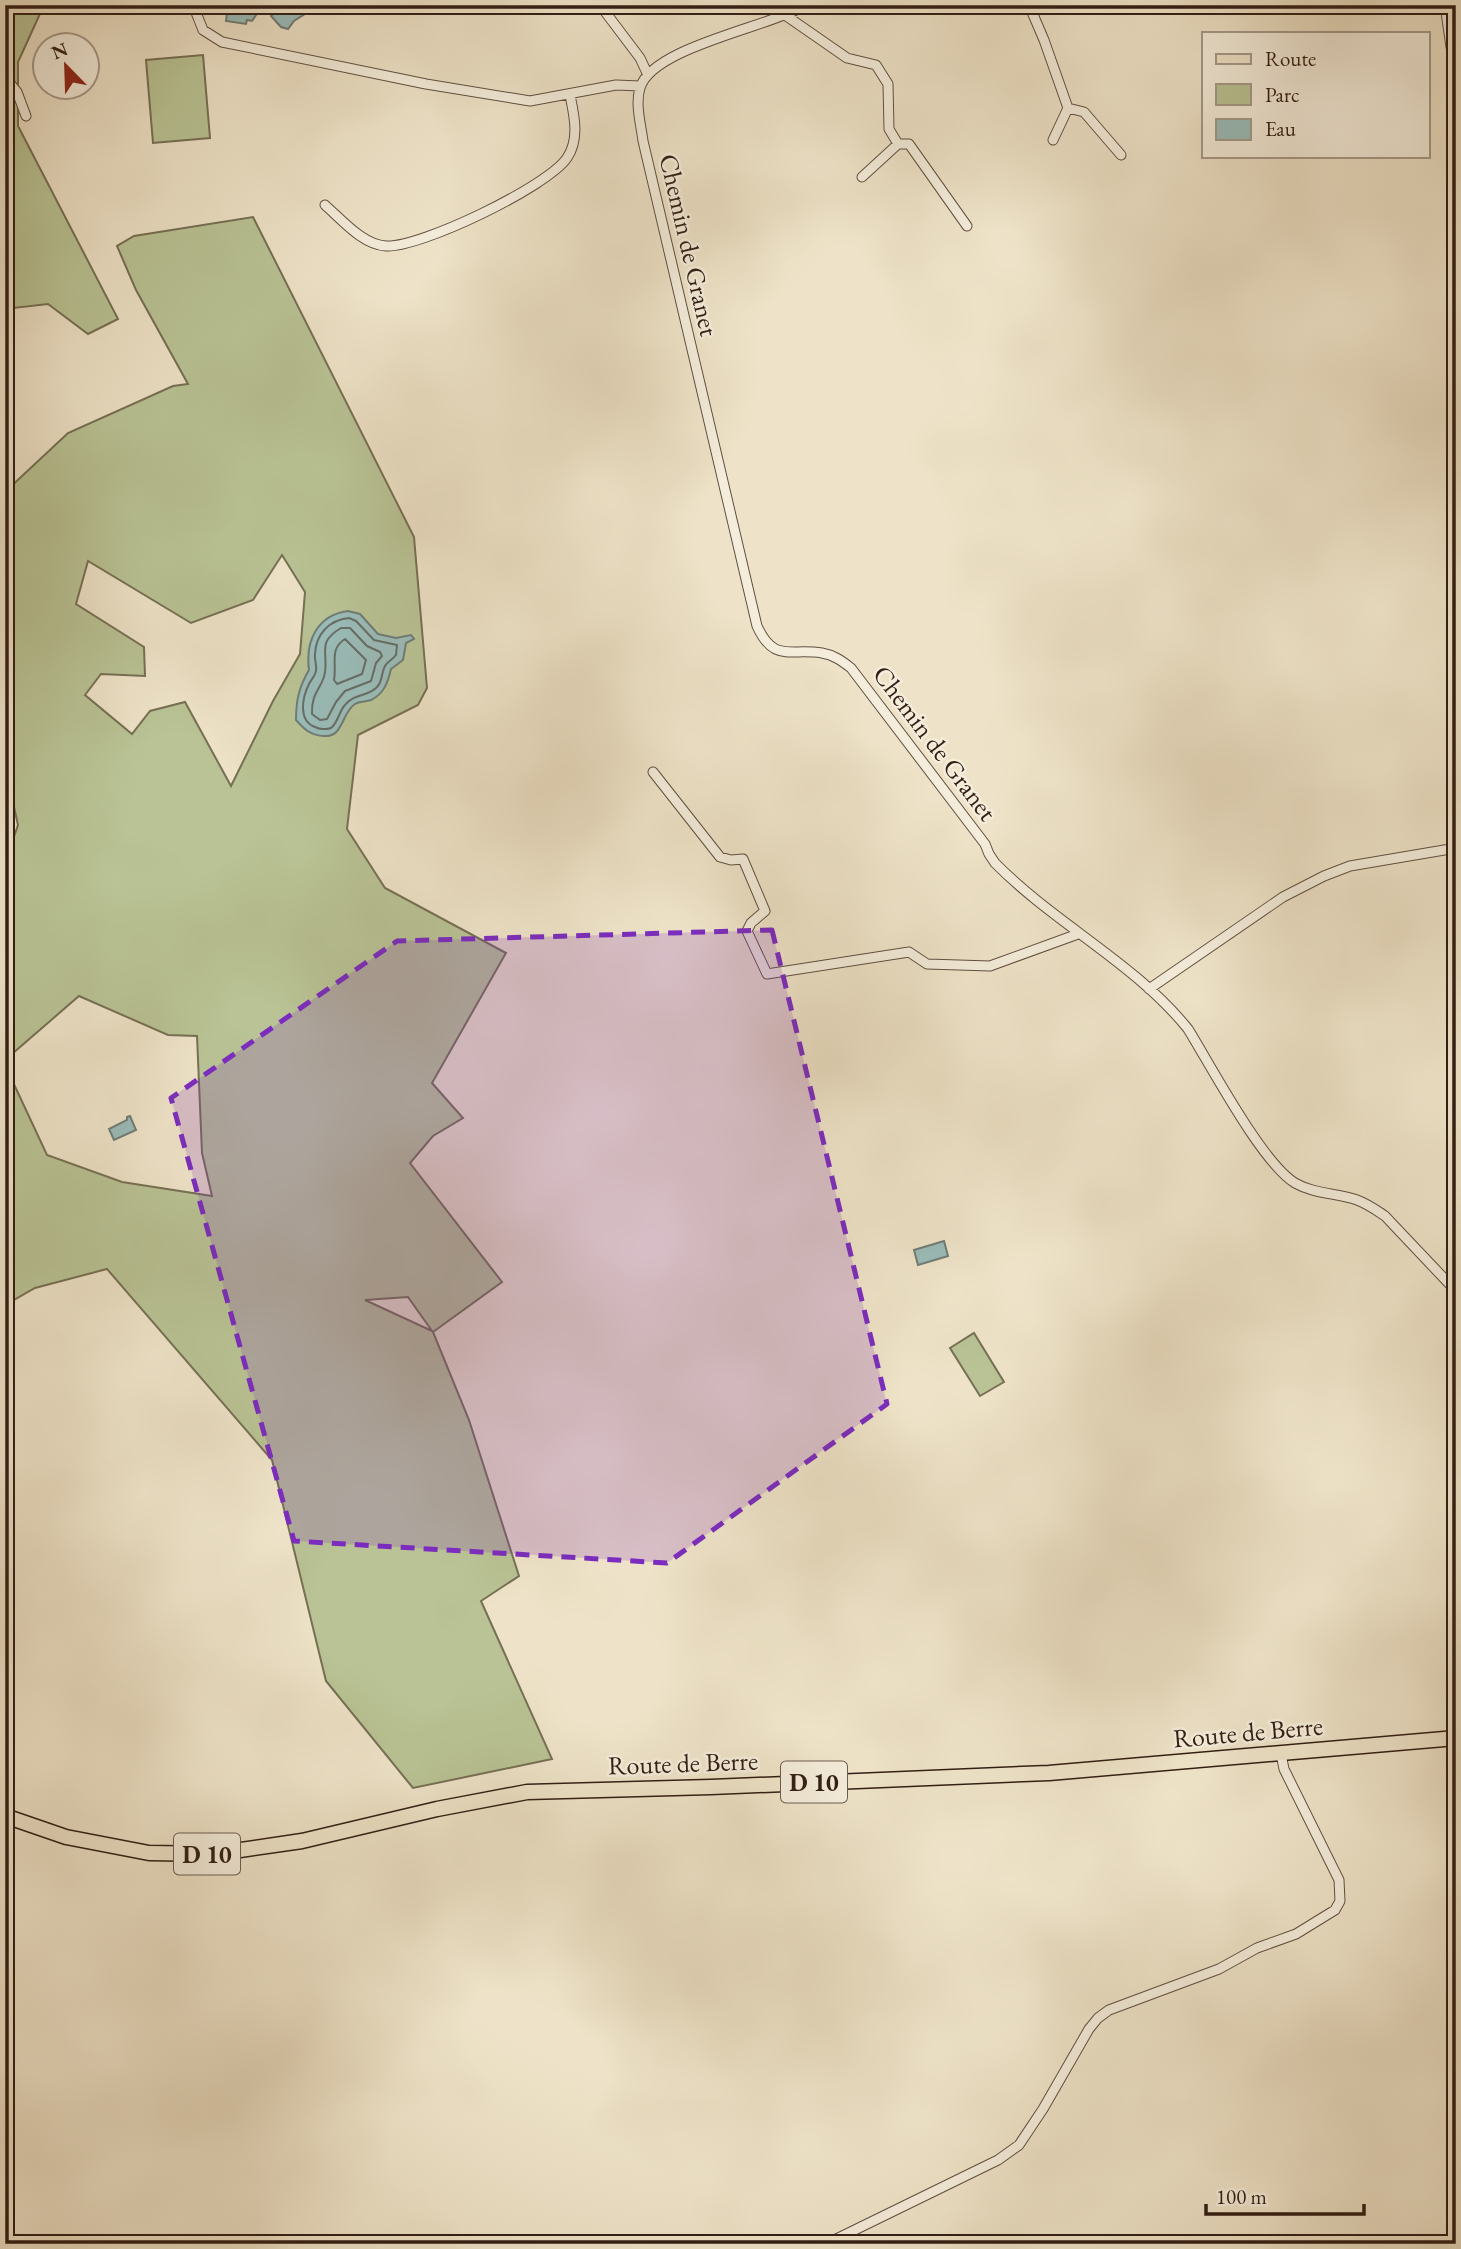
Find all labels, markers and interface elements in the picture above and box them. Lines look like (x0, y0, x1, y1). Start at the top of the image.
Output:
north arrow (32, 32, 102, 102)
legend (1202, 32, 1430, 158)
text: N (48, 36, 72, 65)
text: Route (1265, 45, 1316, 72)
text: Parc (1265, 81, 1299, 108)
text: Eau (1265, 115, 1296, 142)
street label: Chemin de Granet (652, 151, 726, 339)
street label: Chemin de Granet (865, 658, 1005, 828)
street label: Route de Berre (1172, 1709, 1324, 1755)
street label: Route de Berre (607, 1743, 759, 1783)
road number: D 10 (781, 1762, 847, 1802)
road number: D 10 (174, 1833, 240, 1874)
scale bar (1206, 2172, 1363, 2216)
text: 100 m (1216, 2183, 1267, 2210)

